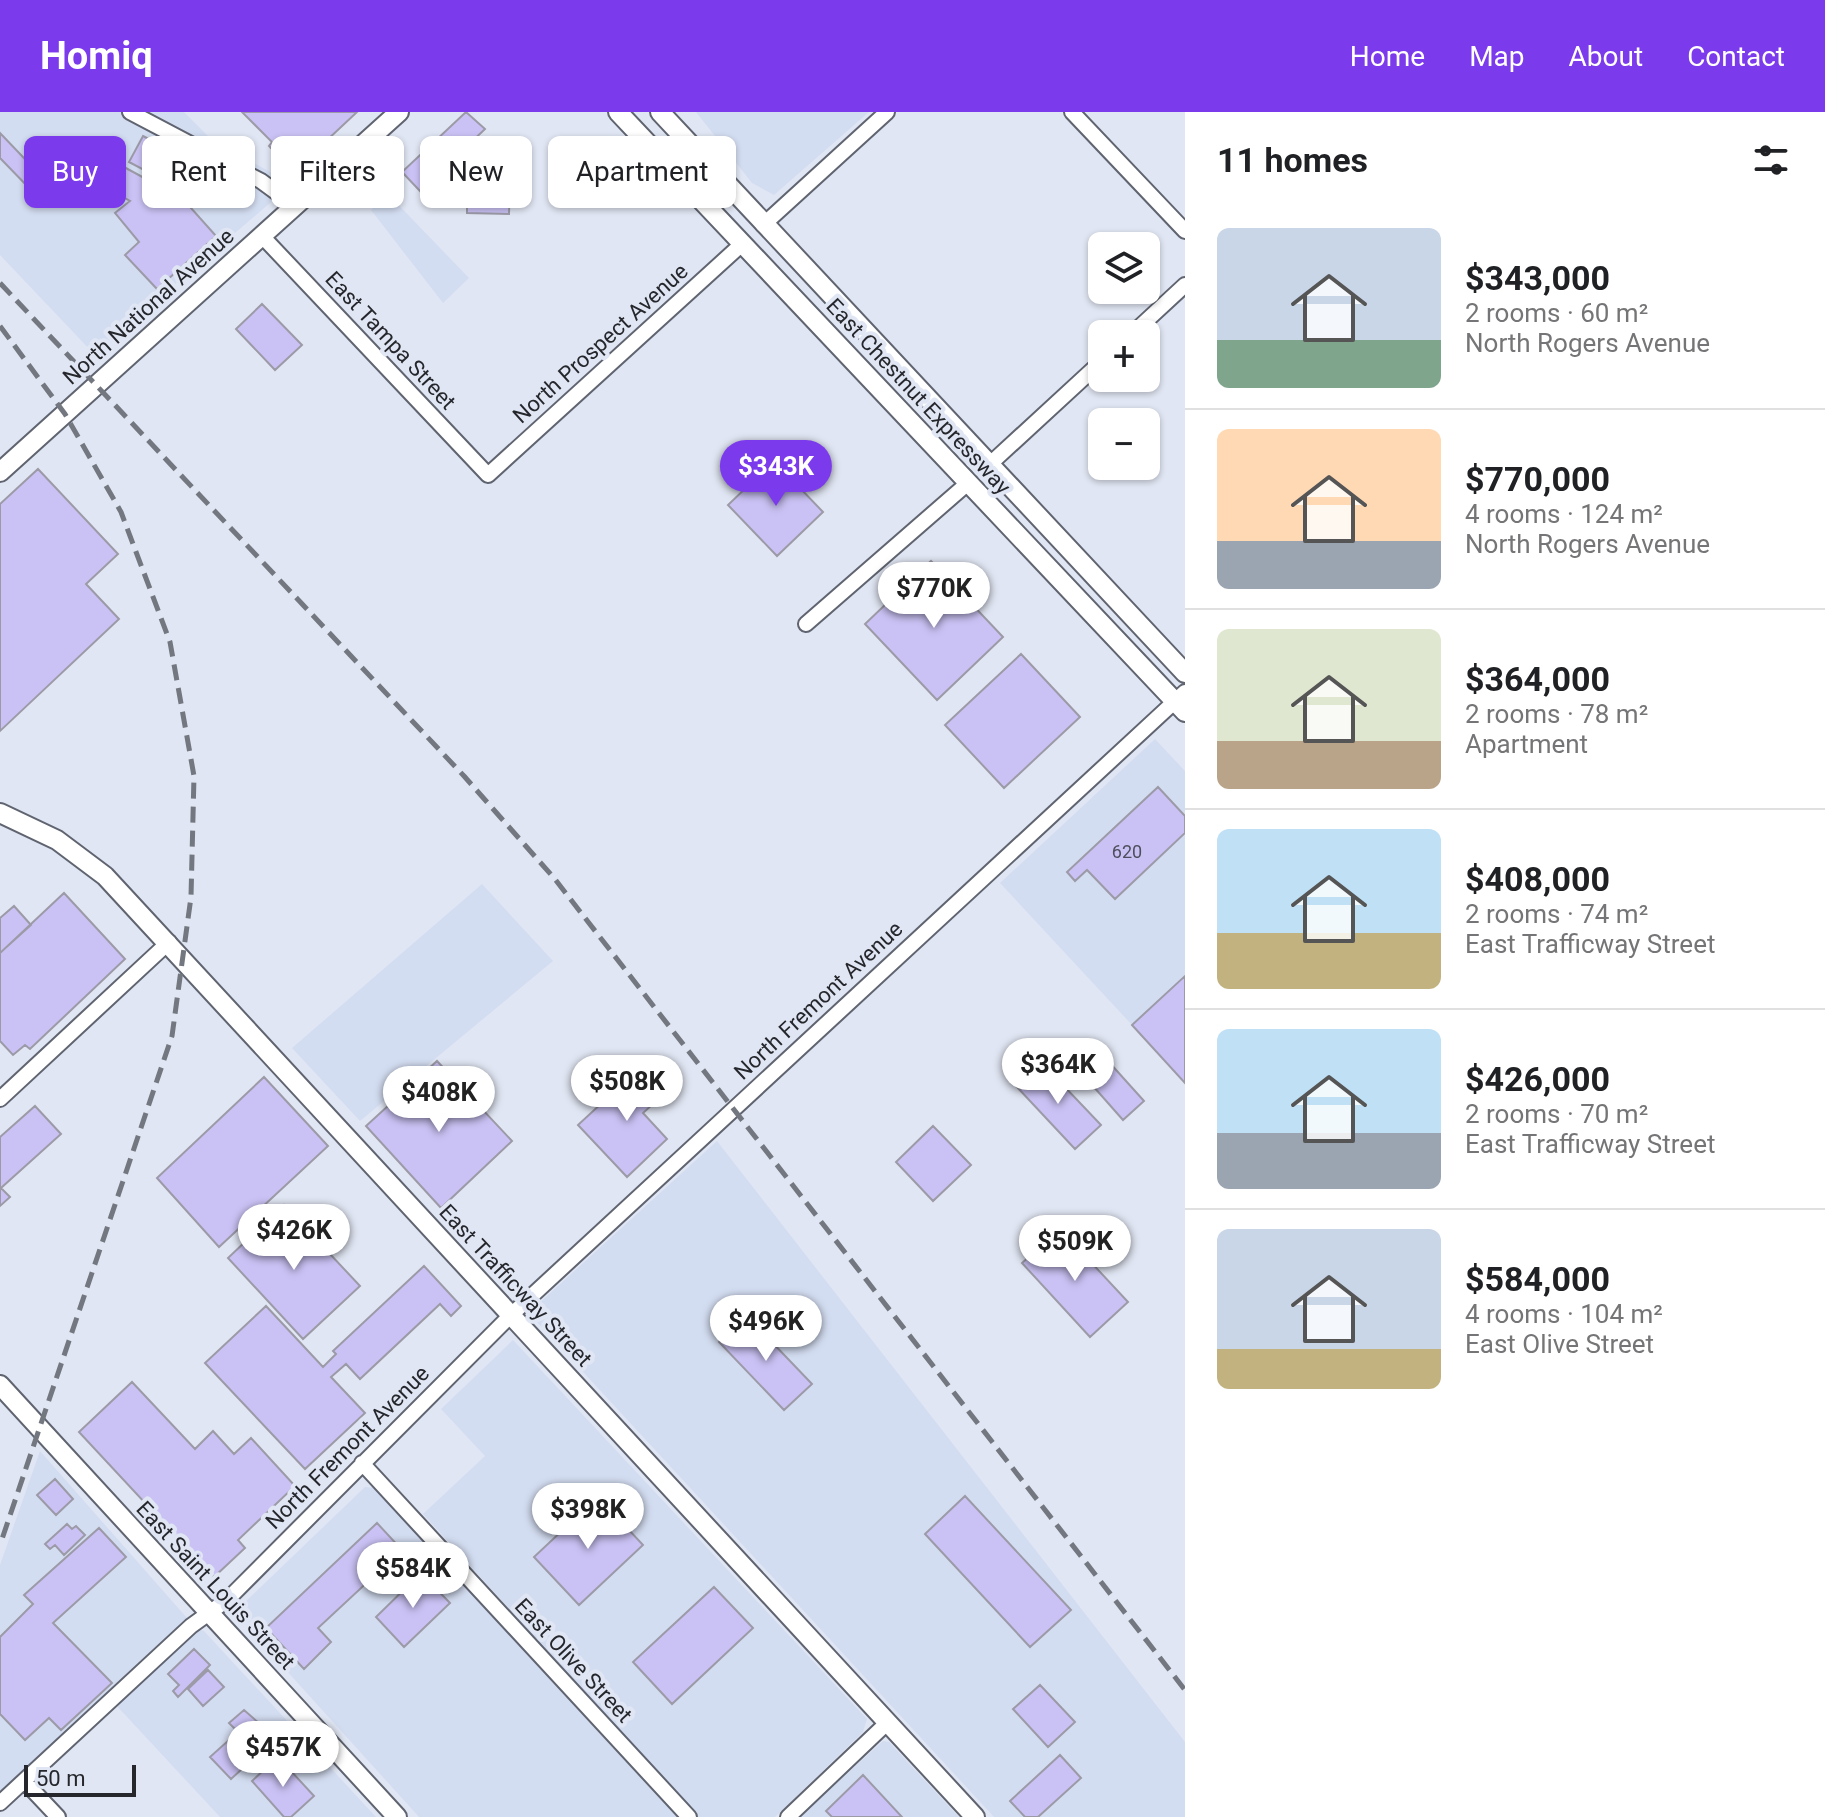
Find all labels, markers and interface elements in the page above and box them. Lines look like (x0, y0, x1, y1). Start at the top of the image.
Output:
text: Homiq (40, 34, 153, 78)
text: Home (1350, 40, 1425, 73)
text: Map (1469, 40, 1525, 73)
text: About (1569, 40, 1643, 73)
text: Contact (1687, 40, 1785, 73)
chip: Buy (24, 136, 126, 208)
chip: Rent (142, 136, 255, 208)
chip: Filters (271, 136, 404, 208)
chip: New (420, 136, 532, 208)
chip: Apartment (548, 136, 736, 208)
icon: filters (1749, 138, 1793, 182)
text: 11 homes (1217, 140, 1368, 180)
street label: North National Avenue (58, 223, 239, 389)
map controls (1088, 232, 1160, 480)
button: layers (1088, 232, 1160, 304)
street label: North Prospect Avenue (508, 258, 693, 428)
text: $343,000 (1465, 258, 1610, 298)
icon: home (1281, 260, 1377, 356)
street label: East Tampa Street (320, 266, 461, 414)
street label: East Chestnut Expressway (821, 293, 1016, 500)
text: 2 rooms · 60 m² (1465, 298, 1648, 328)
button: + (1088, 320, 1160, 392)
text: North Rogers Avenue (1465, 328, 1710, 358)
button: − (1088, 408, 1160, 480)
pin: $343K (720, 440, 832, 508)
text: $343K (738, 451, 814, 481)
text: $770,000 (1465, 459, 1610, 499)
icon: home (1281, 461, 1377, 557)
text: 4 rooms · 124 m² (1465, 499, 1663, 529)
text: North Rogers Avenue (1465, 529, 1710, 559)
pin: $770K (878, 562, 990, 630)
text: $770K (896, 573, 972, 603)
text: $364,000 (1465, 659, 1610, 699)
icon: home (1281, 661, 1377, 757)
text: 2 rooms · 78 m² (1465, 699, 1648, 729)
text: Apartment (1465, 729, 1588, 759)
house number: 620 (1112, 841, 1142, 862)
text: $408,000 (1465, 859, 1610, 899)
icon: home (1281, 861, 1377, 957)
text: 2 rooms · 74 m² (1465, 899, 1648, 929)
street label: North Fremont Avenue (729, 916, 907, 1085)
text: East Trafficway Street (1465, 929, 1715, 959)
pin: $364K (1002, 1038, 1114, 1106)
text: $364K (1020, 1049, 1096, 1079)
pin: $508K (571, 1055, 683, 1123)
text: $426,000 (1465, 1059, 1610, 1099)
icon: home (1281, 1061, 1377, 1157)
pin: $408K (383, 1066, 495, 1134)
text: $508K (589, 1066, 665, 1096)
text: $408K (401, 1077, 477, 1107)
text: 2 rooms · 70 m² (1465, 1099, 1648, 1129)
text: East Trafficway Street (1465, 1129, 1715, 1159)
street label: East Trafficway Street (434, 1199, 597, 1371)
pin: $426K (238, 1204, 350, 1272)
text: $426K (256, 1215, 332, 1245)
pin: $509K (1019, 1215, 1131, 1283)
text: $509K (1037, 1226, 1113, 1256)
text: $584,000 (1465, 1259, 1610, 1299)
icon: home (1281, 1261, 1377, 1357)
pin: $496K (710, 1295, 822, 1363)
text: 4 rooms · 104 m² (1465, 1299, 1663, 1329)
text: $496K (728, 1306, 804, 1336)
text: East Olive Street (1465, 1329, 1654, 1359)
street label: North Fremont Avenue (261, 1361, 434, 1534)
pin: $398K (532, 1483, 644, 1551)
text: $398K (550, 1494, 626, 1524)
street label: East Saint Louis Street (131, 1496, 300, 1674)
pin: $584K (357, 1542, 469, 1610)
text: $584K (375, 1553, 451, 1583)
street label: East Olive Street (510, 1593, 637, 1727)
pin: $457K (227, 1721, 339, 1789)
text: $457K (245, 1732, 321, 1762)
scale bar (24, 1761, 136, 1797)
text: 50 m (36, 1766, 85, 1791)

